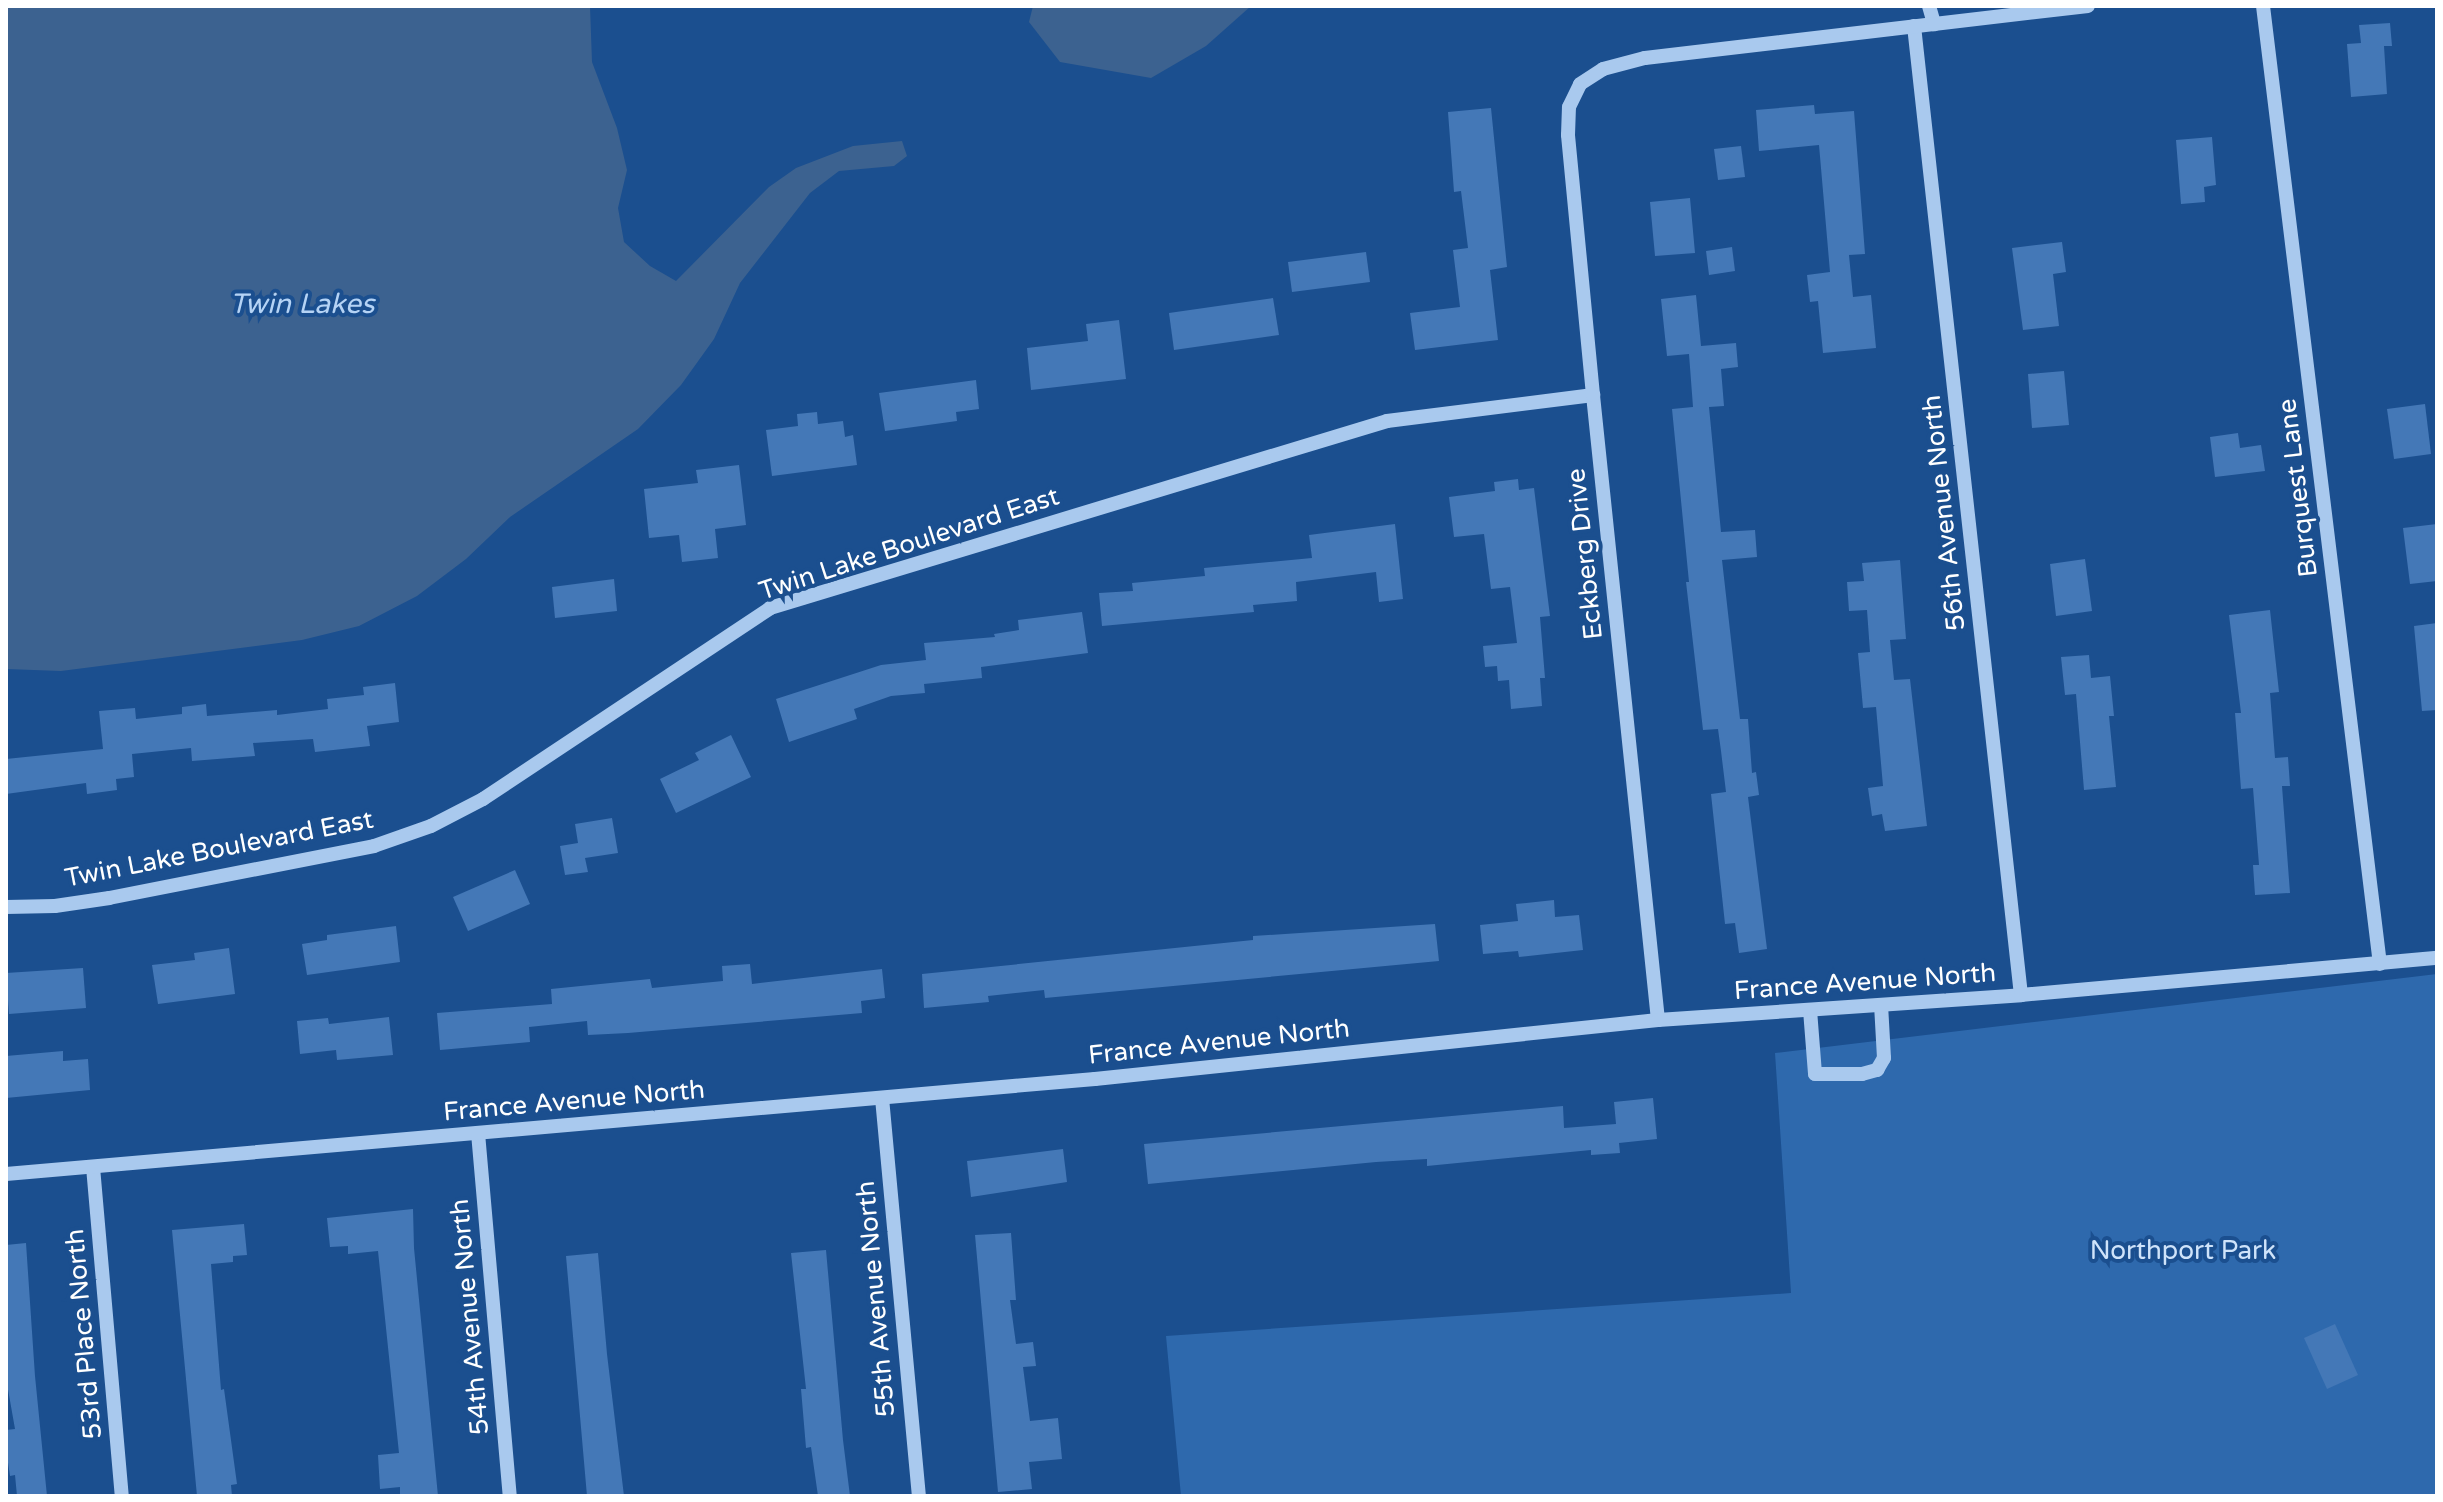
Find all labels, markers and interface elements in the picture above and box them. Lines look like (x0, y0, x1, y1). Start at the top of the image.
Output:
water label: Twin Lakes (230, 287, 374, 321)
street label: 56th Avenue North (1916, 393, 1972, 633)
street label: Burquest Lane (2272, 397, 2324, 579)
street label: Eckberg Drive (1560, 467, 1610, 641)
street label: Twin Lake Boulevard East (755, 481, 1063, 607)
street label: Twin Lake Boulevard East (62, 804, 376, 894)
street label: France Avenue North (1733, 957, 1997, 1007)
street label: France Avenue North (1087, 1013, 1351, 1071)
street label: France Avenue North (442, 1074, 706, 1128)
street label: 55th Avenue North (850, 1180, 902, 1418)
street label: 54th Avenue North (444, 1198, 496, 1436)
street label: 53rd Place North (59, 1228, 109, 1440)
park label: Northport Park (2090, 1235, 2276, 1267)

